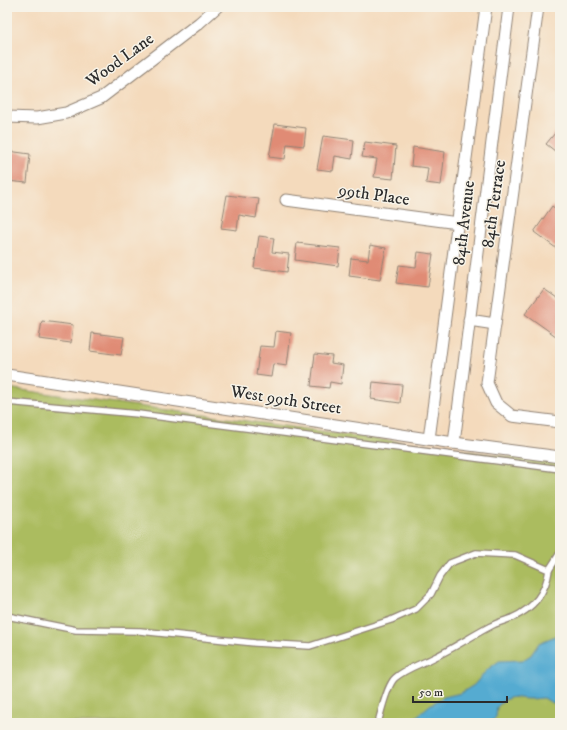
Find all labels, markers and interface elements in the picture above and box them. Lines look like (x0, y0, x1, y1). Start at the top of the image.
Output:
street label: Wood Lane (81, 28, 158, 93)
street label: 84th Terrace (477, 159, 511, 249)
street label: 99th Place (336, 179, 411, 211)
street label: 84th Avenue (448, 179, 480, 267)
street label: West 99th Street (228, 380, 343, 420)
scale bar (413, 678, 507, 704)
text: 50 m (419, 685, 443, 700)

